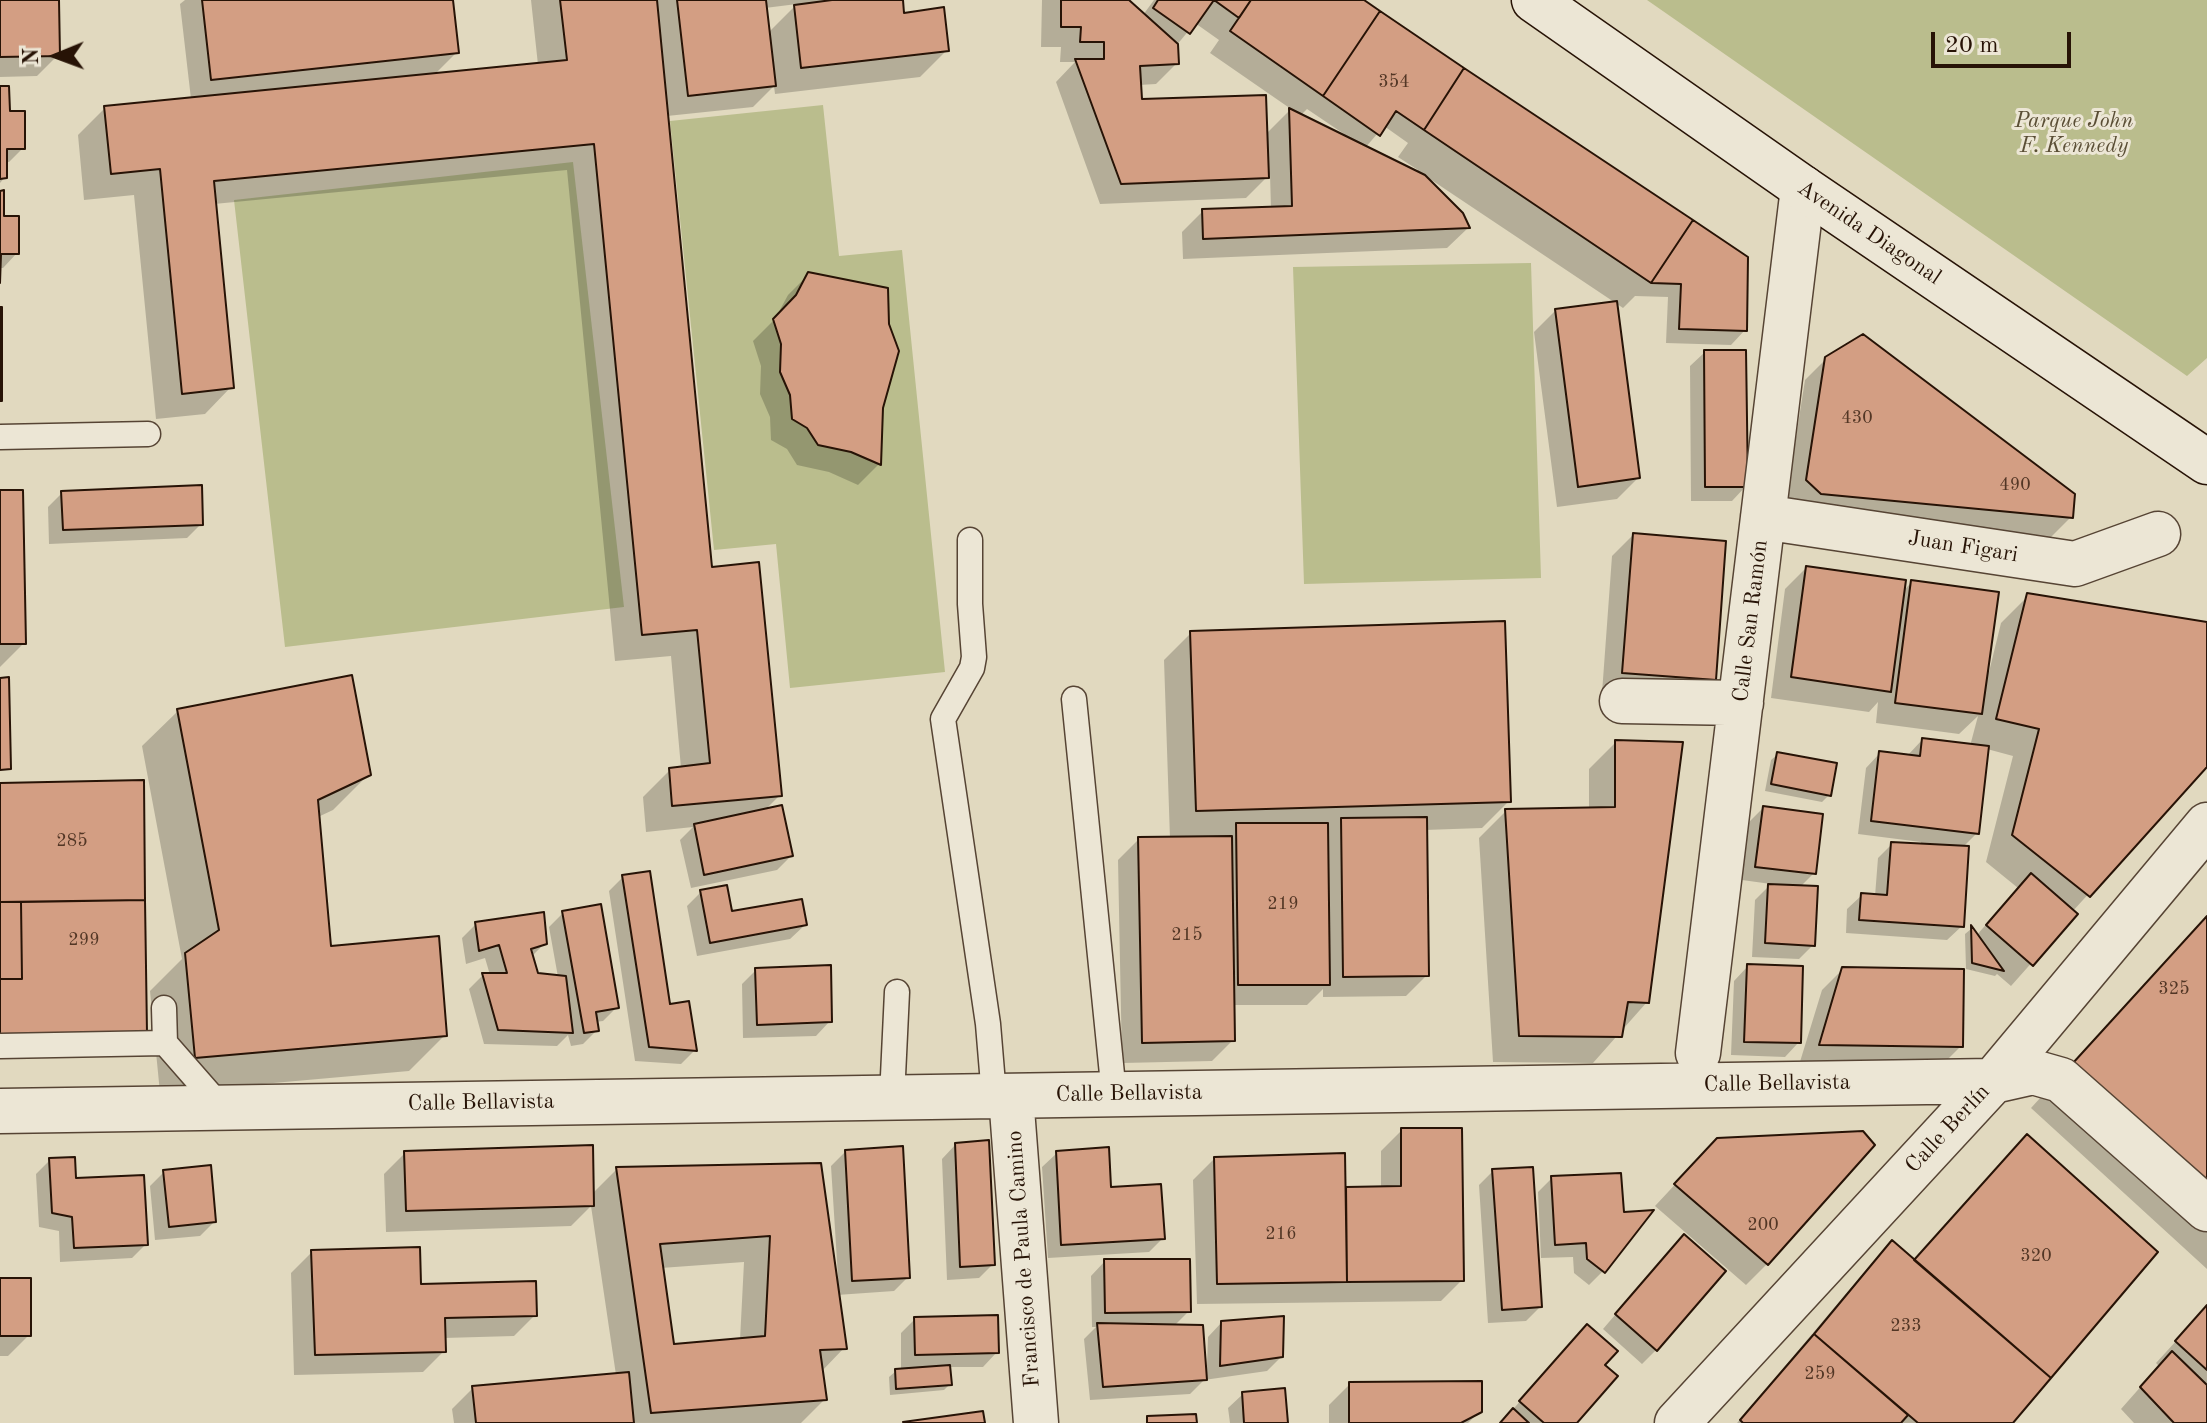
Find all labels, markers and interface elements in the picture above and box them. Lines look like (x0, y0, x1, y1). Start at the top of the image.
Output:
north arrow (16, 16, 96, 96)
scale bar (1935, 16, 2075, 66)
text: 20 m (1945, 34, 1999, 58)
text: N (21, 48, 43, 65)
house number: 354 (1378, 71, 1410, 93)
park label: Parque John F. Kennedy (2015, 108, 2133, 160)
street label: Avenida Diagonal (1792, 175, 1946, 291)
house number: 430 (1841, 407, 1873, 429)
house number: 490 (1999, 474, 2031, 496)
street label: Juan Figari (1906, 525, 2020, 569)
street label: Calle San Ramón (1728, 538, 1774, 704)
house number: 285 (56, 830, 88, 852)
house number: 219 (1267, 893, 1299, 915)
house number: 215 (1171, 924, 1203, 946)
house number: 299 (68, 929, 100, 951)
house number: 325 (2158, 978, 2190, 1000)
street label: Calle Bellavista (1703, 1070, 1851, 1098)
street label: Calle Berlín (1900, 1079, 1996, 1179)
street label: Calle Bellavista (1055, 1080, 1203, 1108)
street label: Calle Bellavista (407, 1089, 555, 1117)
street label: Francisco de Paula Camino (1002, 1130, 1046, 1388)
house number: 200 (1747, 1214, 1779, 1236)
house number: 216 (1265, 1223, 1297, 1245)
house number: 320 (2020, 1245, 2052, 1267)
house number: 233 (1890, 1315, 1922, 1337)
house number: 259 (1804, 1363, 1836, 1385)

